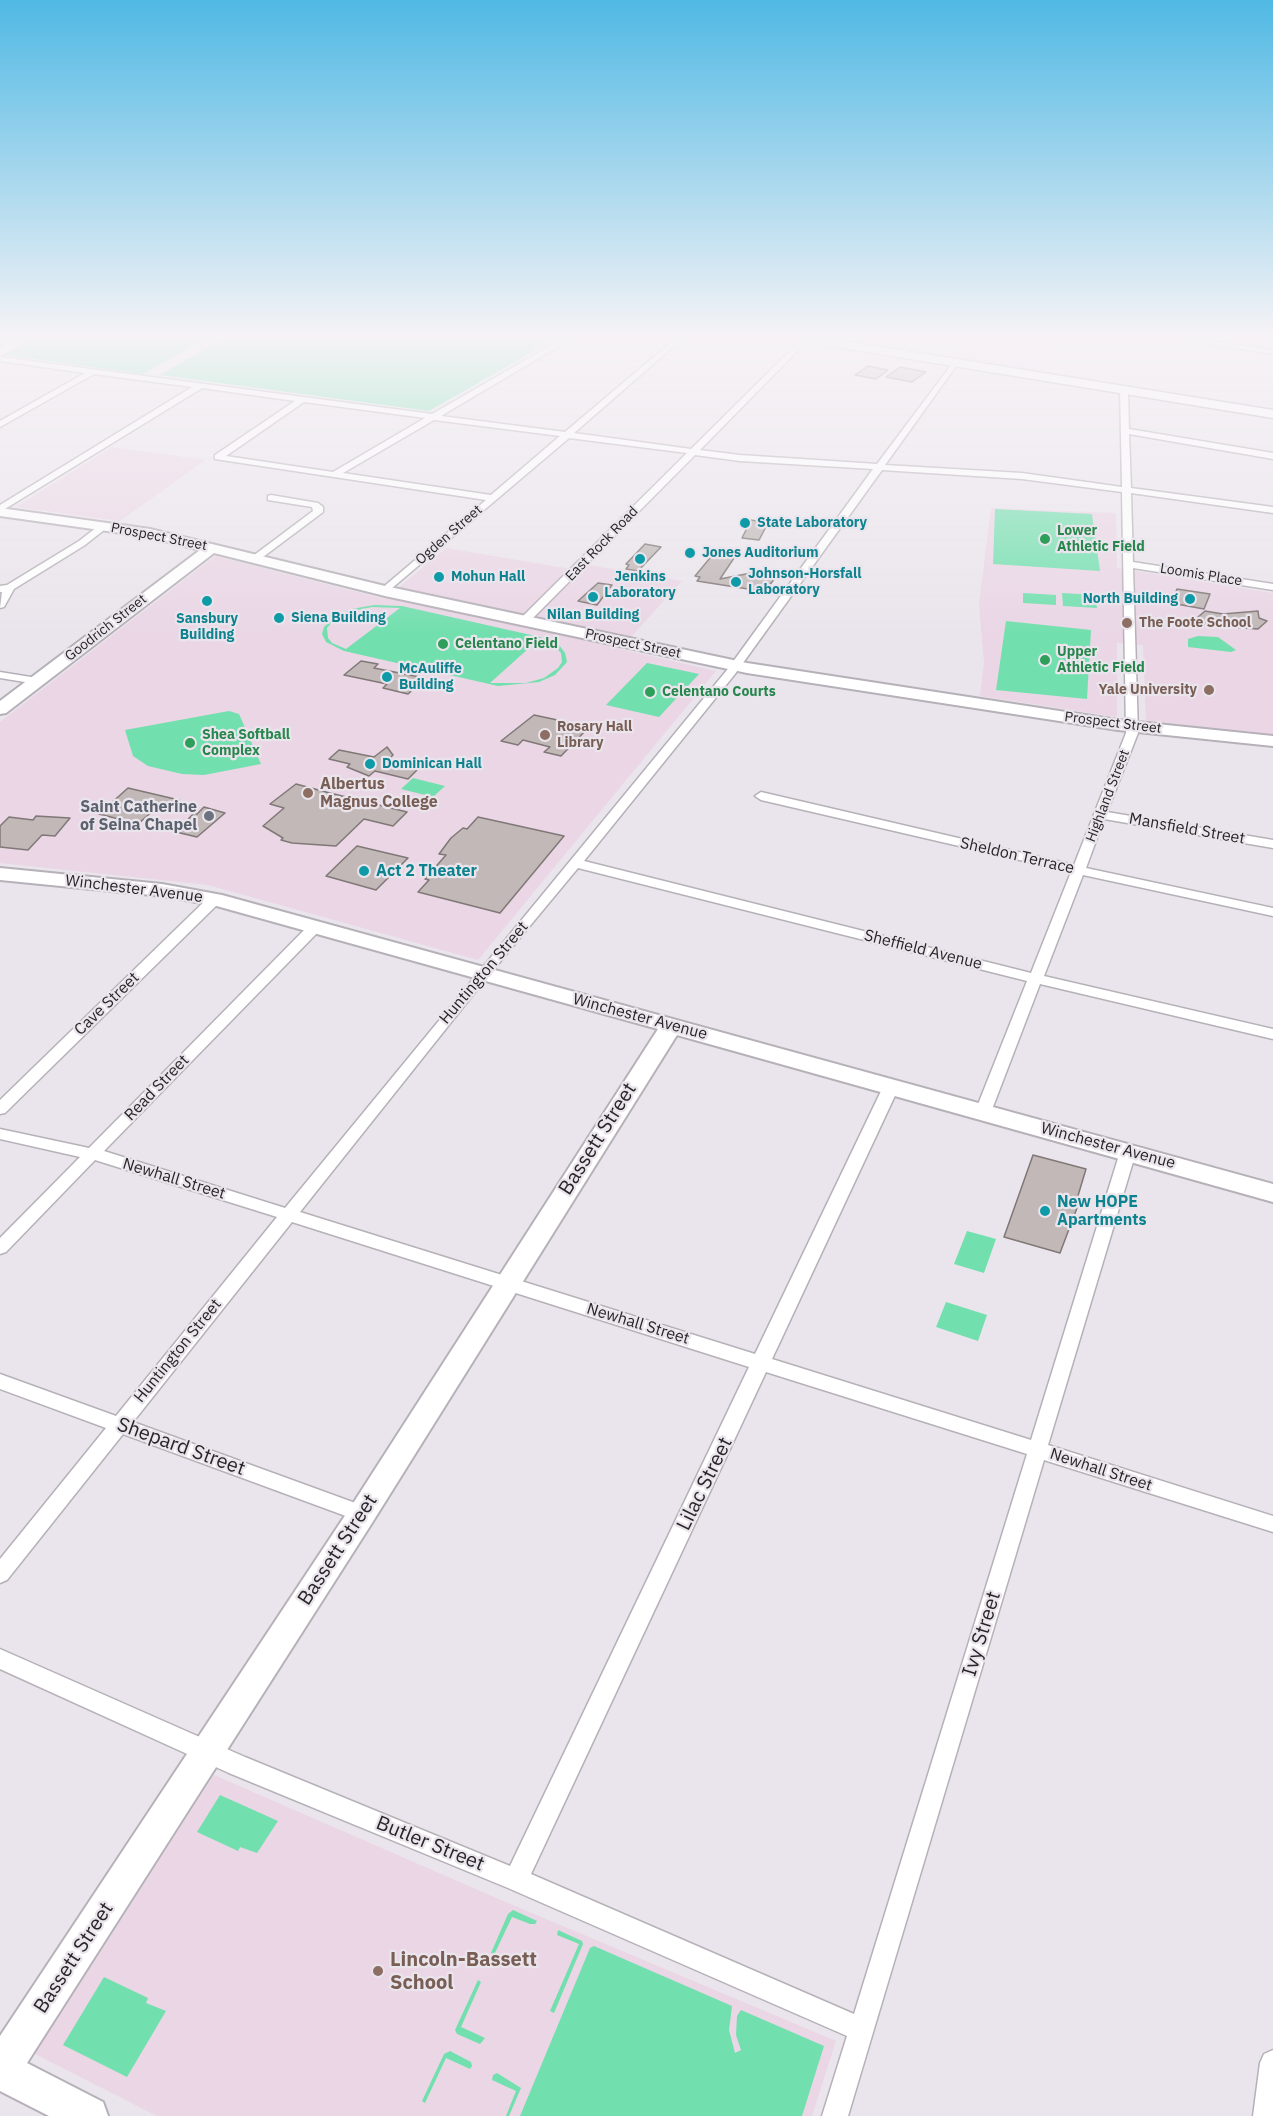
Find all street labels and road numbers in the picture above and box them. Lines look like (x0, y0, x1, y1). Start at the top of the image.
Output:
street label: Ogden Street (412, 502, 486, 568)
street label: East Rock Road (562, 503, 642, 585)
street label: Prospect Street (110, 519, 208, 555)
street label: Loomis Place (1159, 560, 1243, 590)
street label: Goodrich Street (62, 591, 150, 665)
street label: Prospect Street (584, 626, 682, 662)
street label: Prospect Street (1064, 709, 1162, 737)
street label: Highland Street (1083, 747, 1133, 845)
street label: Mansfield Street (1127, 809, 1247, 849)
street label: Sheldon Terrace (958, 834, 1076, 878)
street label: Winchester Avenue (64, 871, 204, 907)
street label: Huntington Street (436, 918, 532, 1028)
street label: Sheffield Avenue (862, 926, 984, 974)
street label: Cave Street (71, 968, 143, 1040)
street label: Winchester Avenue (571, 990, 709, 1044)
street label: Read Street (121, 1051, 193, 1125)
street label: Bassett Street (554, 1079, 642, 1199)
street label: Winchester Avenue (1039, 1119, 1177, 1173)
street label: Newhall Street (120, 1154, 228, 1204)
street label: Huntington Street (130, 1295, 226, 1407)
street label: Newhall Street (584, 1299, 692, 1349)
street label: Shepard Street (114, 1413, 248, 1481)
street label: Lilac Street (672, 1433, 738, 1535)
street label: Newhall Street (1048, 1444, 1154, 1496)
street label: Bassett Street (293, 1490, 383, 1610)
street label: Ivy Street (958, 1589, 1006, 1679)
street label: Butler Street (372, 1811, 488, 1877)
street label: Bassett Street (29, 1898, 119, 2018)

